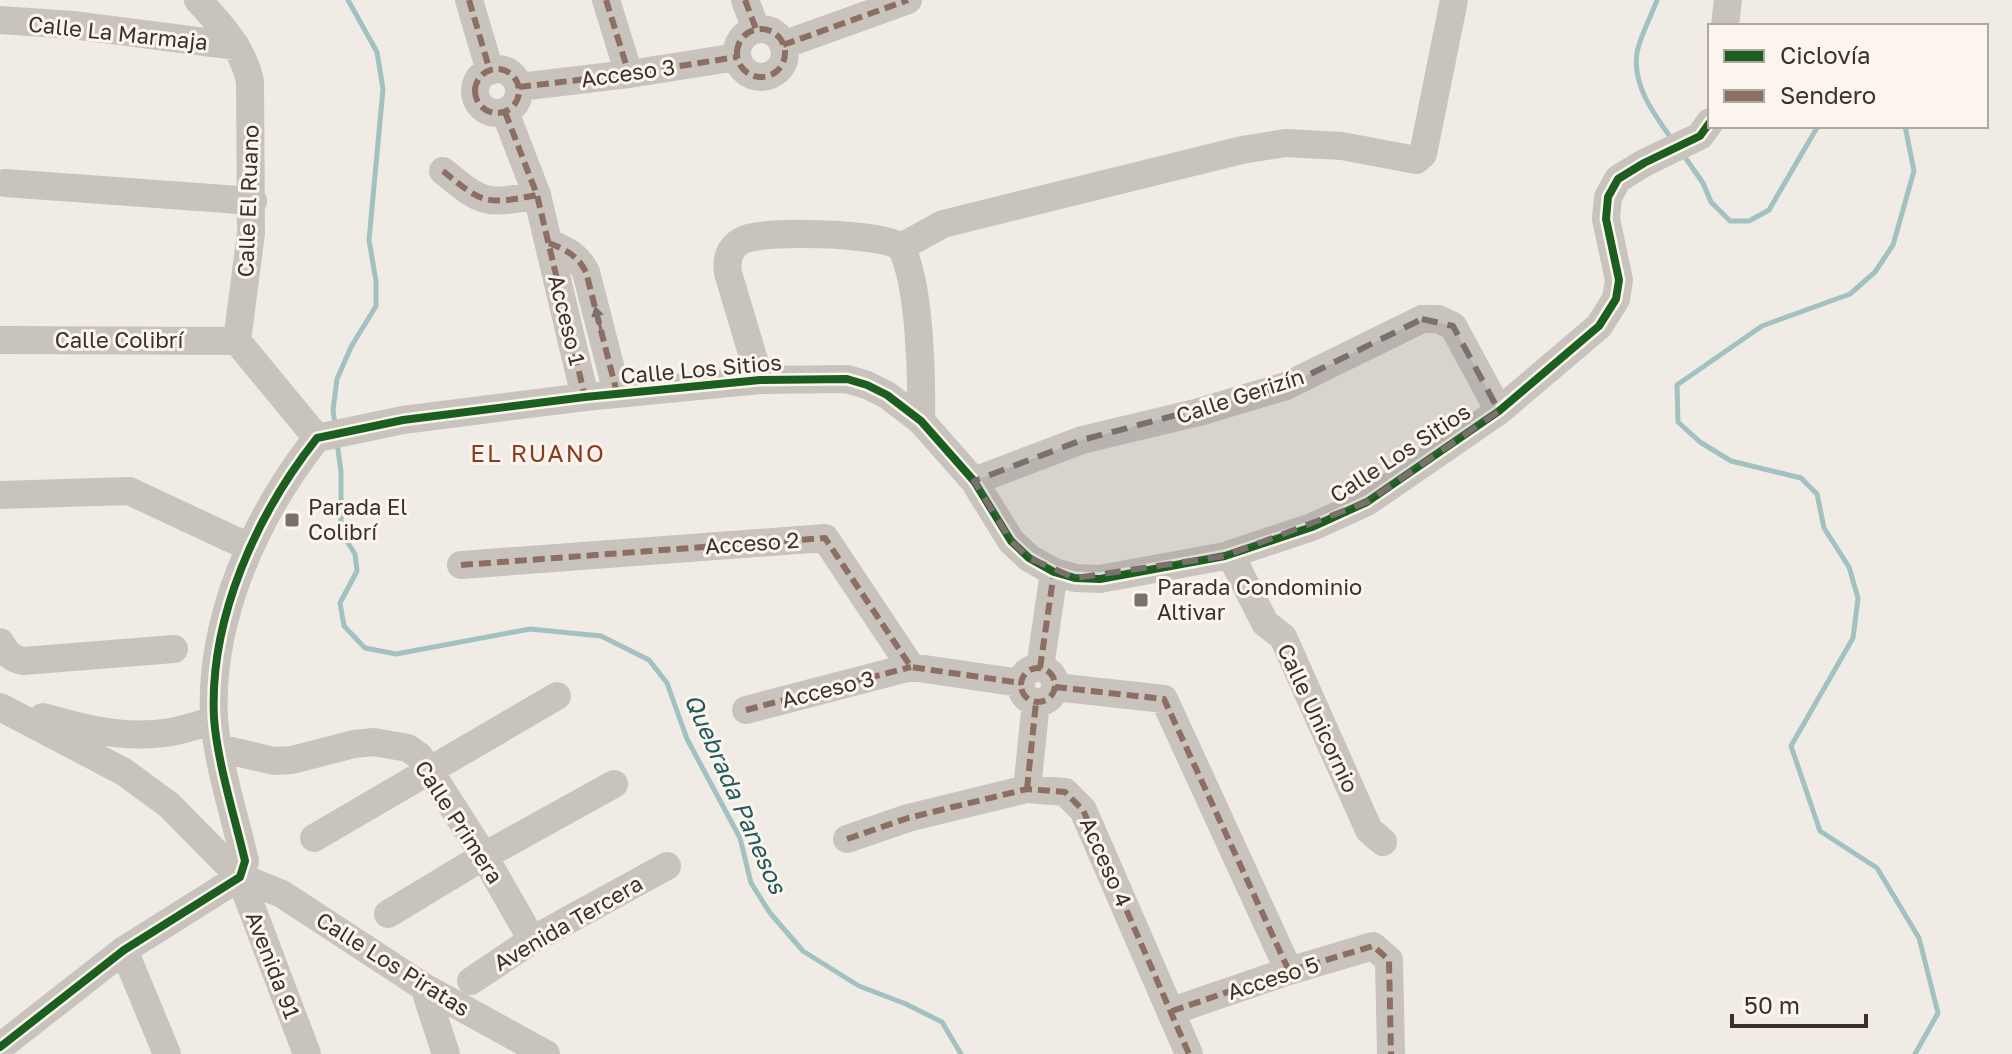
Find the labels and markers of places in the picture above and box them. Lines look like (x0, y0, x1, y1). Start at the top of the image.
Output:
place label: Parada El Colibrí (308, 493, 407, 545)
marker: Parada El Colibrí (283, 511, 301, 529)
place label: Parada Condominio Altivar (1157, 573, 1362, 625)
marker: Parada Condominio Altivar (1132, 591, 1150, 609)

